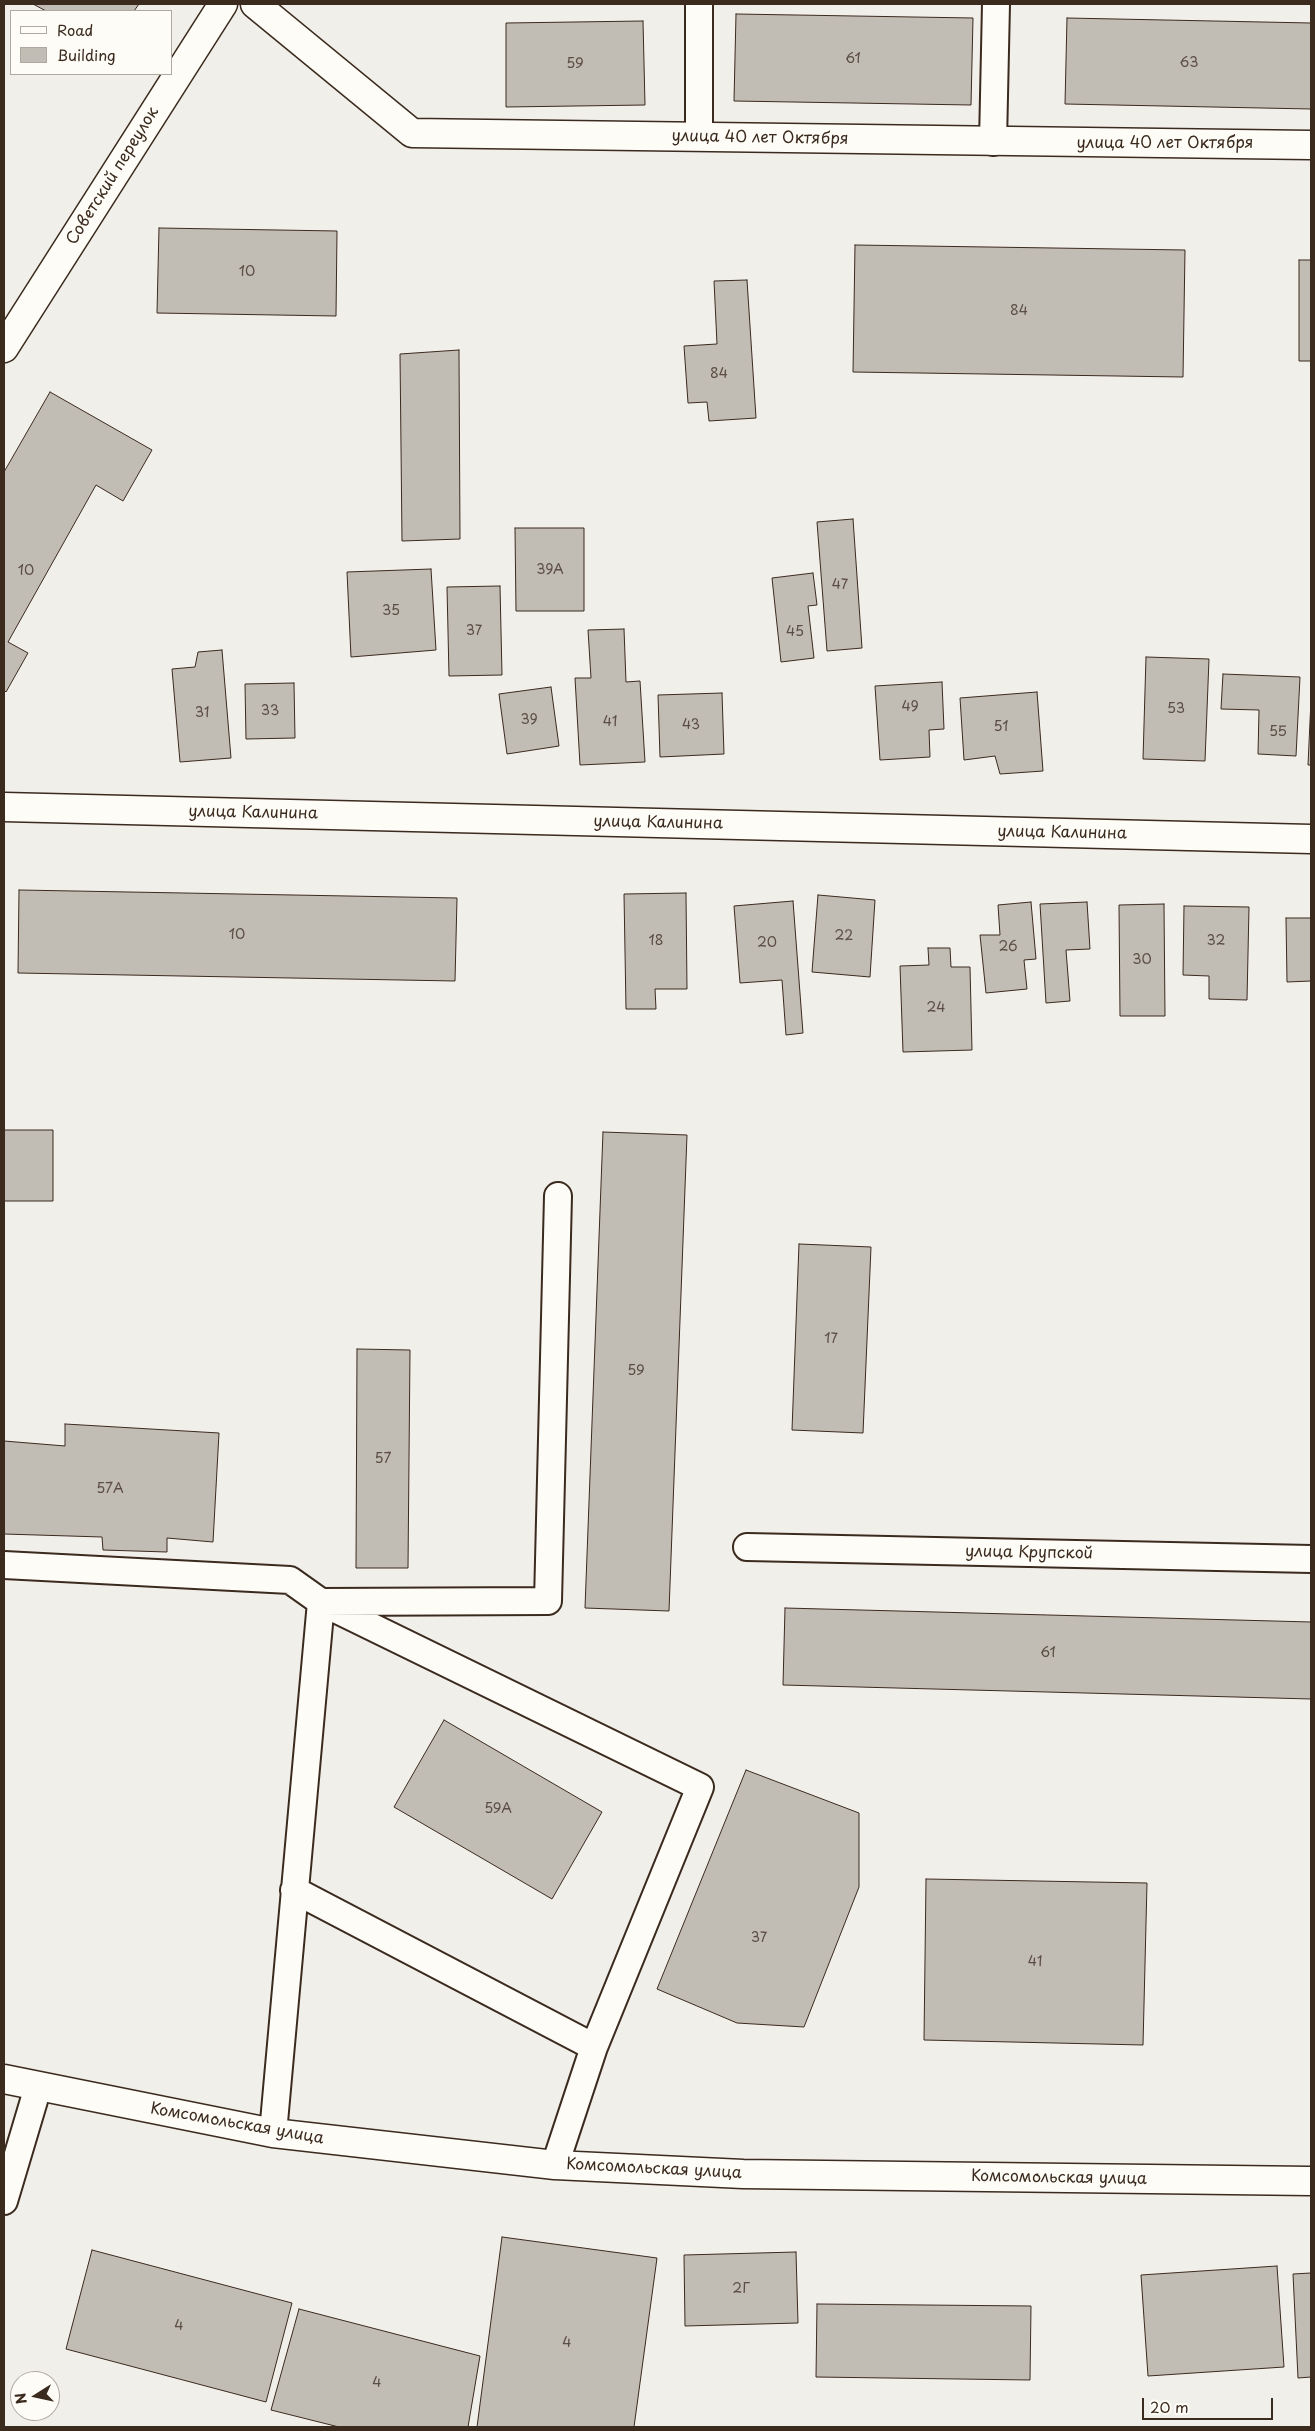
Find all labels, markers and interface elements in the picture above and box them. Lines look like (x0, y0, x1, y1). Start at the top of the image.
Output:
legend (10, 10, 172, 75)
text: Road (57, 18, 93, 41)
text: Building (57, 43, 116, 66)
house number: 61 (845, 51, 861, 67)
house number: 63 (1180, 55, 1198, 71)
house number: 59 (566, 56, 584, 72)
street label: Советский переулок (63, 104, 163, 248)
street label: улица 40 лет Октября (671, 127, 849, 149)
street label: улица 40 лет Октября (1076, 134, 1254, 154)
house number: 10 (239, 264, 255, 280)
house number: 84 (1010, 303, 1028, 319)
house number: 84 (710, 366, 728, 382)
house number: 39А (536, 562, 564, 578)
house number: 10 (18, 563, 34, 579)
house number: 47 (832, 577, 848, 593)
house number: 35 (382, 603, 400, 619)
house number: 37 (466, 623, 482, 639)
house number: 45 (786, 624, 804, 640)
house number: 49 (901, 699, 919, 715)
house number: 53 (1167, 701, 1185, 717)
house number: 33 (261, 703, 279, 719)
house number: 31 (195, 705, 209, 721)
house number: 39 (520, 712, 538, 728)
house number: 41 (603, 714, 617, 730)
house number: 43 (682, 717, 700, 733)
house number: 51 (994, 719, 1008, 735)
house number: 55 (1269, 724, 1287, 740)
street label: улица Калинина (188, 802, 318, 824)
street label: улица Калинина (593, 812, 723, 834)
street label: улица Калинина (997, 822, 1127, 844)
house number: 10 (229, 927, 245, 943)
house number: 22 (835, 928, 853, 944)
house number: 18 (648, 933, 664, 949)
house number: 32 (1207, 933, 1225, 949)
house number: 20 (757, 935, 777, 951)
house number: 26 (998, 939, 1018, 955)
house number: 30 (1132, 952, 1152, 968)
house number: 24 (927, 1000, 945, 1016)
house number: 17 (824, 1331, 838, 1347)
house number: 59 (627, 1363, 645, 1379)
house number: 57 (375, 1451, 391, 1467)
house number: 57А (96, 1481, 124, 1497)
street label: улица Крупской (965, 1542, 1093, 1564)
house number: 61 (1040, 1645, 1056, 1661)
house number: 59А (484, 1801, 512, 1817)
house number: 37 (751, 1930, 767, 1946)
house number: 41 (1028, 1954, 1042, 1970)
street label: Комсомольская улица (149, 2099, 325, 2149)
street label: Комсомольская улица (566, 2155, 742, 2183)
street label: Комсомольская улица (971, 2167, 1147, 2189)
house number: 2Г (732, 2281, 750, 2297)
house number: 4 (174, 2318, 184, 2334)
house number: 4 (562, 2335, 572, 2351)
north arrow (10, 2371, 60, 2421)
house number: 4 (372, 2375, 382, 2391)
scale bar (1145, 2388, 1276, 2420)
text: N (9, 2391, 32, 2406)
text: 20 m (1150, 2395, 1189, 2418)

